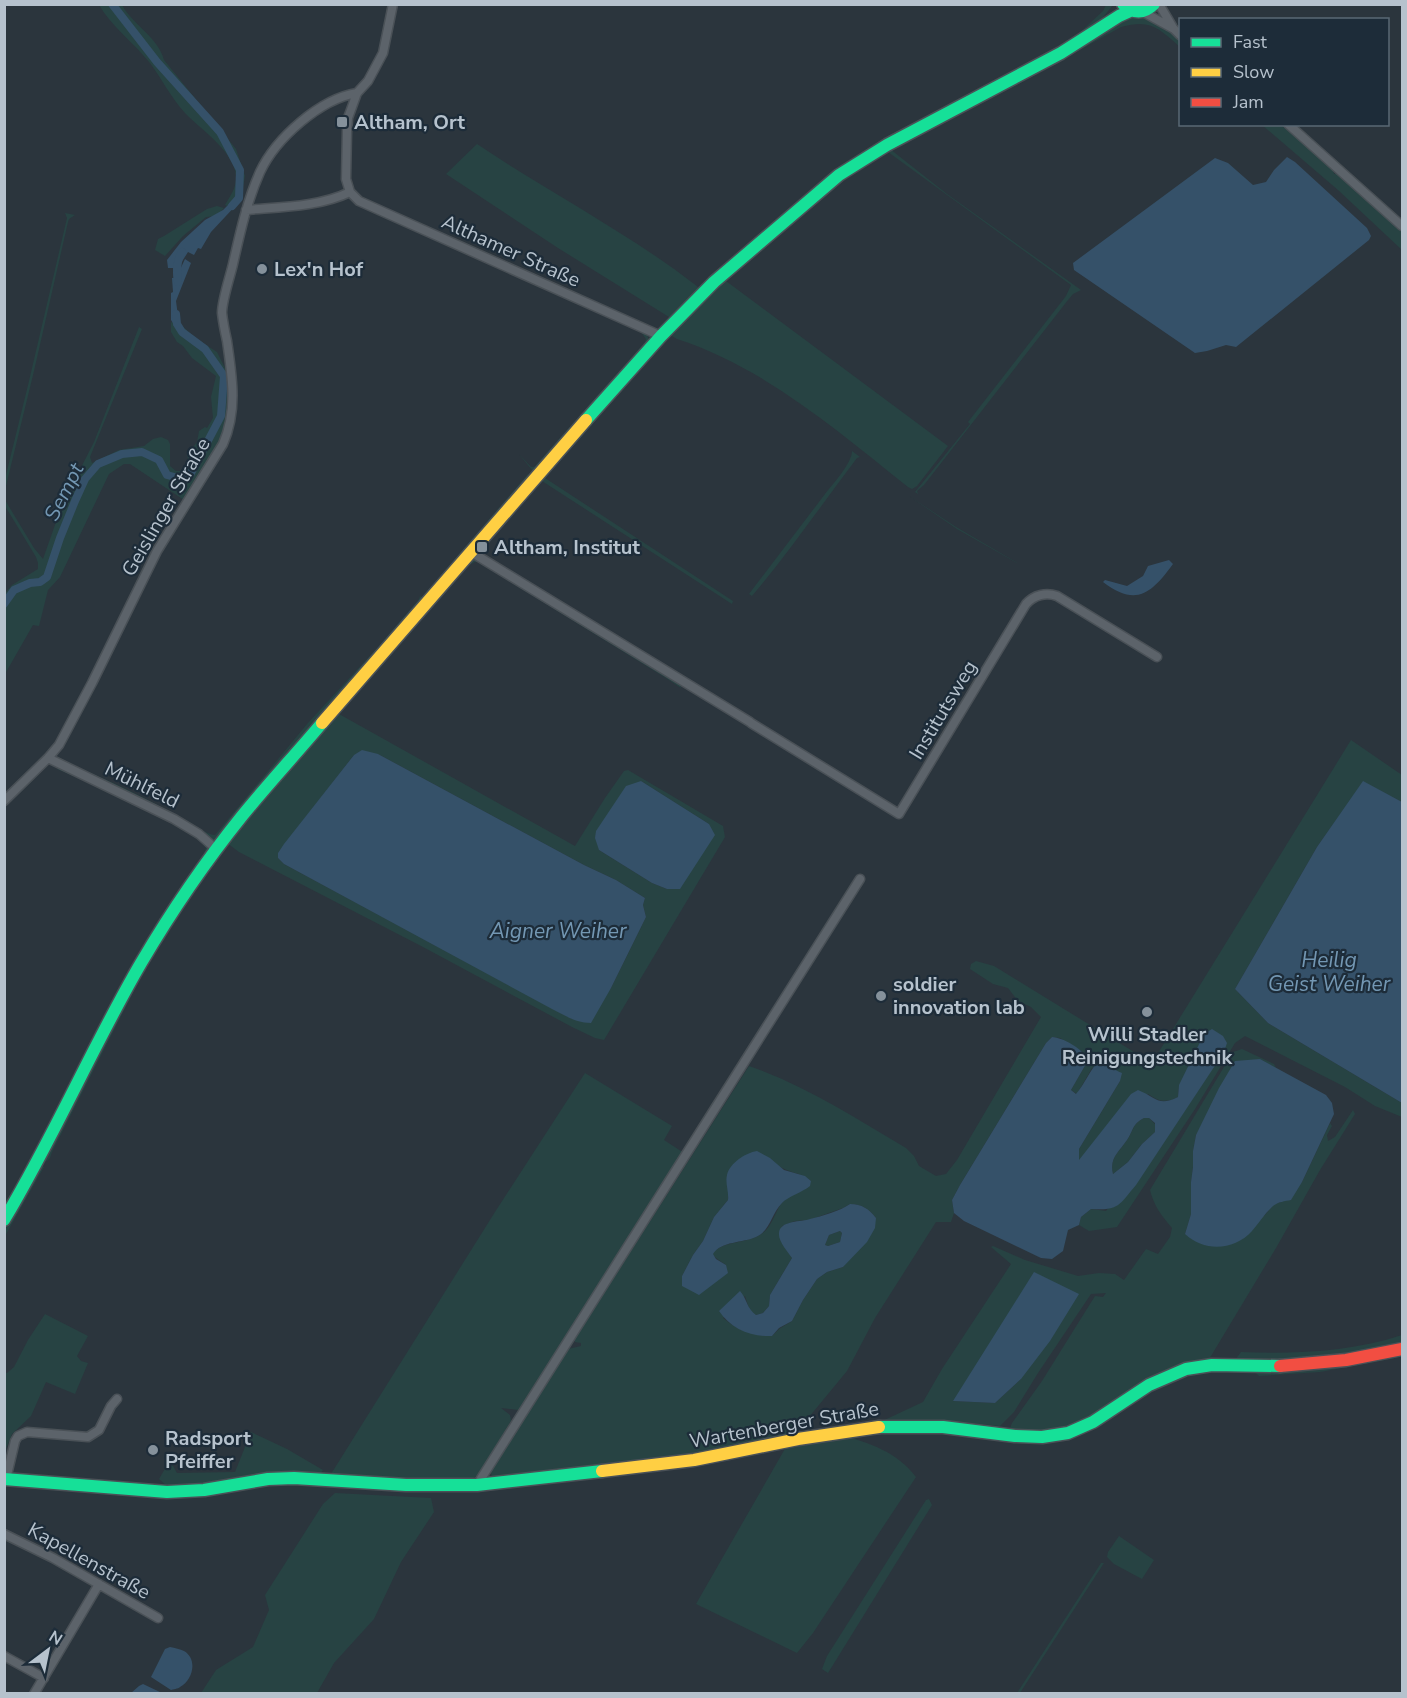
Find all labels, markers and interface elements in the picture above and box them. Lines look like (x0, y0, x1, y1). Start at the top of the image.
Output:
legend (1179, 18, 1389, 126)
text: Fast (1233, 30, 1268, 54)
text: Slow (1233, 60, 1274, 84)
text: Jam (1232, 90, 1264, 114)
place label: Altham, Ort (354, 109, 465, 136)
marker: Altham, Ort (335, 115, 349, 129)
street label: Althamer Straße (437, 208, 585, 294)
place label: Lex'n Hof (274, 256, 364, 283)
marker: Lex'n Hof (255, 262, 269, 276)
street label: Geislinger Straße (115, 433, 217, 581)
water label: Sempt (38, 458, 91, 526)
place label: Altham, Institut (494, 534, 640, 561)
marker: Altham, Institut (475, 540, 489, 554)
street label: Institutsweg (903, 655, 983, 765)
street label: Mühlfeld (100, 755, 184, 815)
water label: Aigner Weiher (488, 917, 627, 945)
water label: Heilig Geist Weiher (1268, 946, 1391, 998)
place label: soldier innovation lab (893, 971, 1025, 1021)
marker: soldier innovation lab (874, 989, 888, 1003)
marker: Willi Stadler Reinigungstechnik (1140, 1005, 1154, 1019)
place label: Willi Stadler Reinigungstechnik (1062, 1021, 1233, 1071)
street label: Wartenberger Straße (687, 1395, 881, 1455)
place label: Radsport Pfeiffer (165, 1425, 251, 1475)
marker: Radsport Pfeiffer (146, 1443, 160, 1457)
street label: Kapellenstraße (23, 1516, 155, 1606)
north arrow (18, 1620, 78, 1680)
text: N (45, 1626, 66, 1651)

